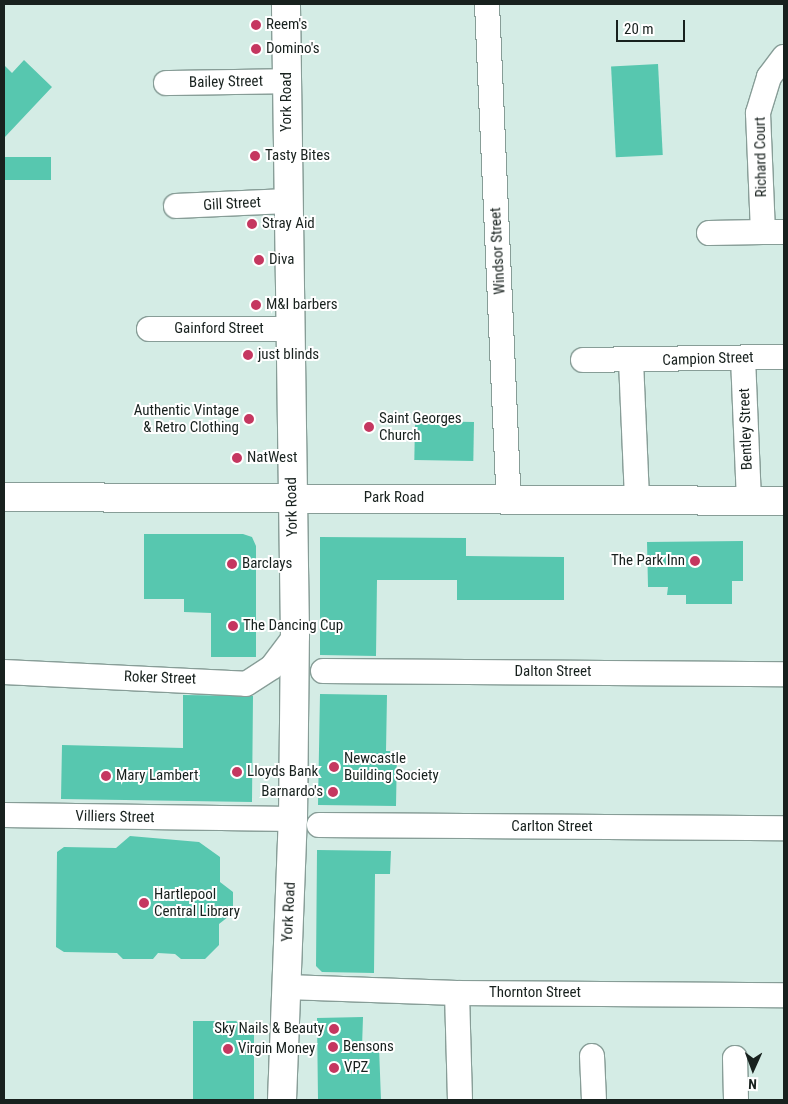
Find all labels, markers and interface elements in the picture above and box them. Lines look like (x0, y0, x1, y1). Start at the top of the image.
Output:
scale bar (618, 10, 687, 42)
place label: Reem's (266, 16, 307, 34)
marker: Reem's (250, 19, 262, 31)
text: 20 m (624, 20, 654, 38)
place label: Domino's (266, 40, 320, 58)
marker: Domino's (250, 43, 262, 55)
street label: Bailey Street (189, 72, 263, 92)
street label: York Road (278, 72, 296, 132)
street label: Richard Court (751, 116, 771, 198)
place label: Tasty Bites (265, 147, 330, 165)
marker: Tasty Bites (249, 150, 261, 162)
street label: Gill Street (203, 194, 261, 214)
street label: Windsor Street (487, 207, 509, 295)
place label: Stray Aid (262, 215, 315, 233)
marker: Stray Aid (246, 218, 258, 230)
place label: Diva (269, 251, 294, 269)
marker: Diva (253, 254, 265, 266)
place label: M&I barbers (266, 296, 338, 314)
marker: M&I barbers (250, 299, 262, 311)
street label: Gainford Street (174, 320, 264, 338)
place label: just blinds (258, 346, 319, 364)
street label: Campion Street (662, 348, 754, 370)
marker: just blinds (242, 349, 254, 361)
street label: Bentley Street (736, 388, 756, 470)
place label: Authentic Vintage & Retro Clothing (134, 401, 239, 436)
place label: Saint Georges Church (379, 409, 462, 444)
marker: Authentic Vintage & Retro Clothing (243, 413, 255, 425)
marker: Saint Georges Church (363, 421, 375, 433)
place label: NatWest (247, 449, 297, 467)
marker: NatWest (231, 452, 243, 464)
street label: York Road (282, 477, 302, 537)
street label: Park Road (364, 489, 424, 507)
place label: The Park Inn (611, 552, 685, 570)
place label: Barclays (242, 555, 292, 573)
marker: The Park Inn (689, 555, 701, 567)
marker: Barclays (226, 558, 238, 570)
place label: The Dancing Cup (243, 617, 343, 635)
marker: The Dancing Cup (227, 620, 239, 632)
street label: Dalton Street (515, 663, 591, 681)
street label: Roker Street (124, 668, 196, 688)
place label: Newcastle Building Society (344, 749, 439, 784)
marker: Newcastle Building Society (328, 761, 340, 773)
place label: Lloyds Bank (247, 763, 318, 781)
marker: Lloyds Bank (231, 766, 243, 778)
place label: Mary Lambert (116, 767, 198, 785)
marker: Mary Lambert (100, 770, 112, 782)
place label: Barnardo's (261, 783, 323, 801)
marker: Barnardo's (327, 786, 339, 798)
street label: Villiers Street (75, 807, 155, 827)
street label: Carlton Street (511, 818, 593, 836)
street label: York Road (278, 882, 300, 942)
place label: Hartlepool Central Library (154, 885, 240, 920)
marker: Hartlepool Central Library (138, 897, 150, 909)
street label: Thornton Street (489, 984, 581, 1002)
place label: Sky Nails & Beauty (214, 1020, 324, 1038)
marker: Sky Nails & Beauty (328, 1023, 340, 1035)
place label: Bensons (343, 1038, 394, 1056)
place label: Virgin Money (238, 1040, 315, 1058)
marker: Bensons (327, 1041, 339, 1053)
marker: Virgin Money (222, 1043, 234, 1055)
north arrow (728, 1044, 778, 1094)
place label: VPZ (344, 1059, 368, 1077)
marker: VPZ (328, 1062, 340, 1074)
text: N (748, 1076, 757, 1092)

